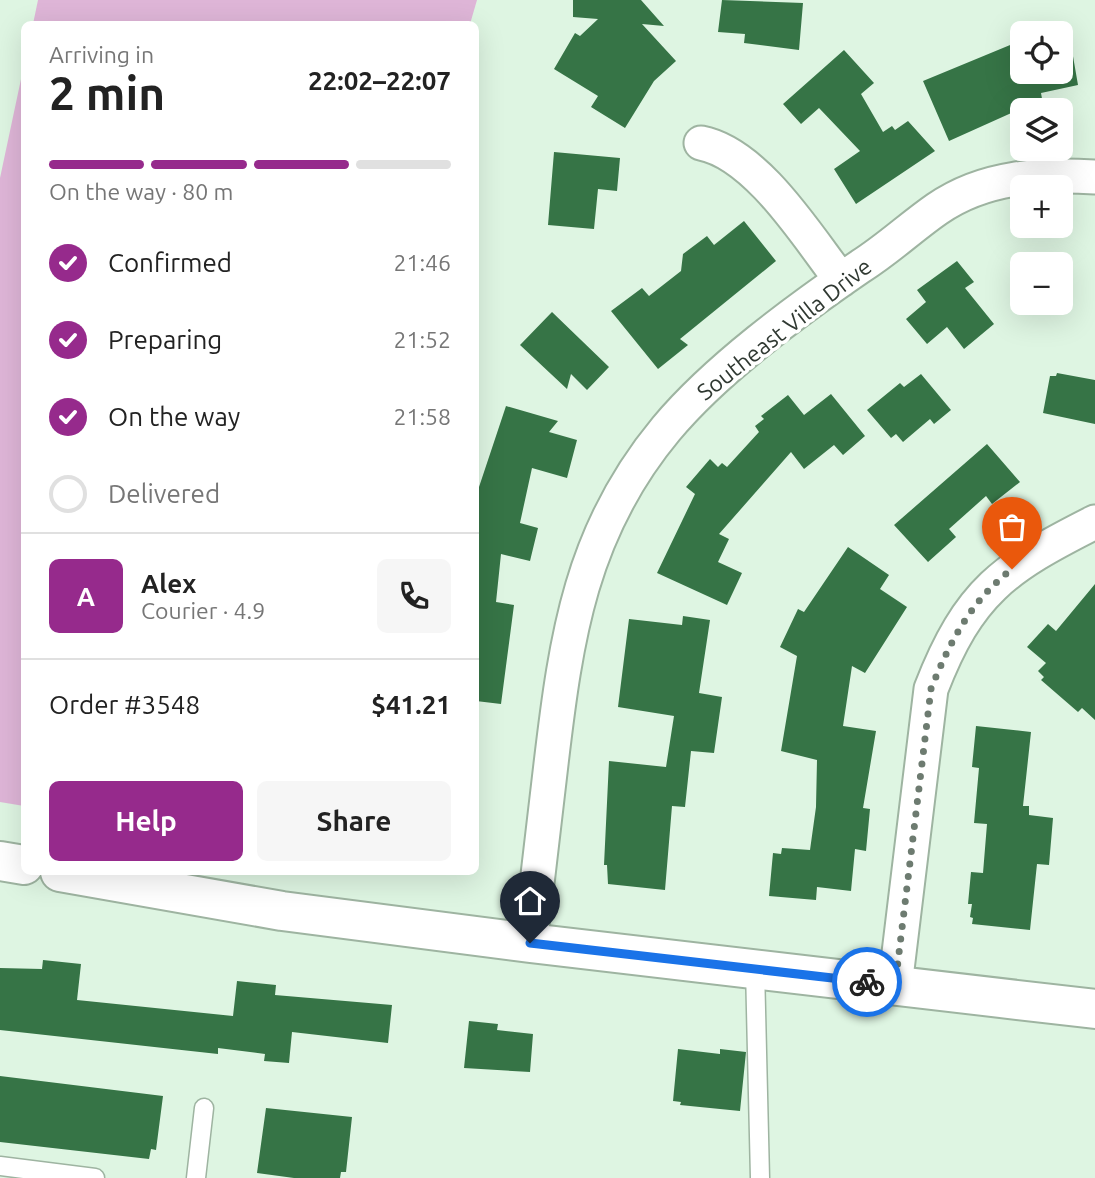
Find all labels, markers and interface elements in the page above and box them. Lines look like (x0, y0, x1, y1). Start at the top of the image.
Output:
map controls (1010, 21, 1073, 315)
button: locate (1010, 21, 1073, 84)
text: Arriving in (49, 42, 154, 67)
text: 22:02–22:07 (308, 66, 451, 95)
text: 2 min (49, 67, 165, 119)
button: layers (1010, 98, 1073, 161)
button: + (1010, 175, 1073, 238)
text: On the way · 80 m (49, 179, 233, 204)
icon: check (49, 244, 87, 282)
text: Confirmed (108, 248, 232, 277)
text: 21:46 (393, 250, 451, 275)
button: − (1010, 252, 1073, 315)
street label: Southeast Villa Drive (692, 253, 876, 405)
icon: check (49, 321, 87, 359)
text: Preparing (108, 325, 222, 354)
text: 21:52 (393, 327, 451, 352)
icon: check (49, 398, 87, 436)
text: On the way (108, 402, 240, 431)
text: 21:58 (393, 404, 451, 429)
text: Delivered (108, 479, 220, 508)
pin (982, 497, 1042, 569)
icon: bag (993, 508, 1031, 546)
button: phone (377, 559, 451, 633)
text: Alex (141, 569, 196, 598)
text: A (77, 582, 95, 611)
text: Courier · 4.9 (141, 598, 265, 623)
text: Order #3548 (49, 690, 200, 719)
text: $41.21 (371, 690, 451, 719)
button: Help (49, 781, 243, 861)
button: Share (257, 781, 451, 861)
pin (500, 871, 560, 943)
icon: home (511, 882, 549, 920)
courier (832, 947, 902, 1017)
icon: bike (848, 963, 886, 1001)

